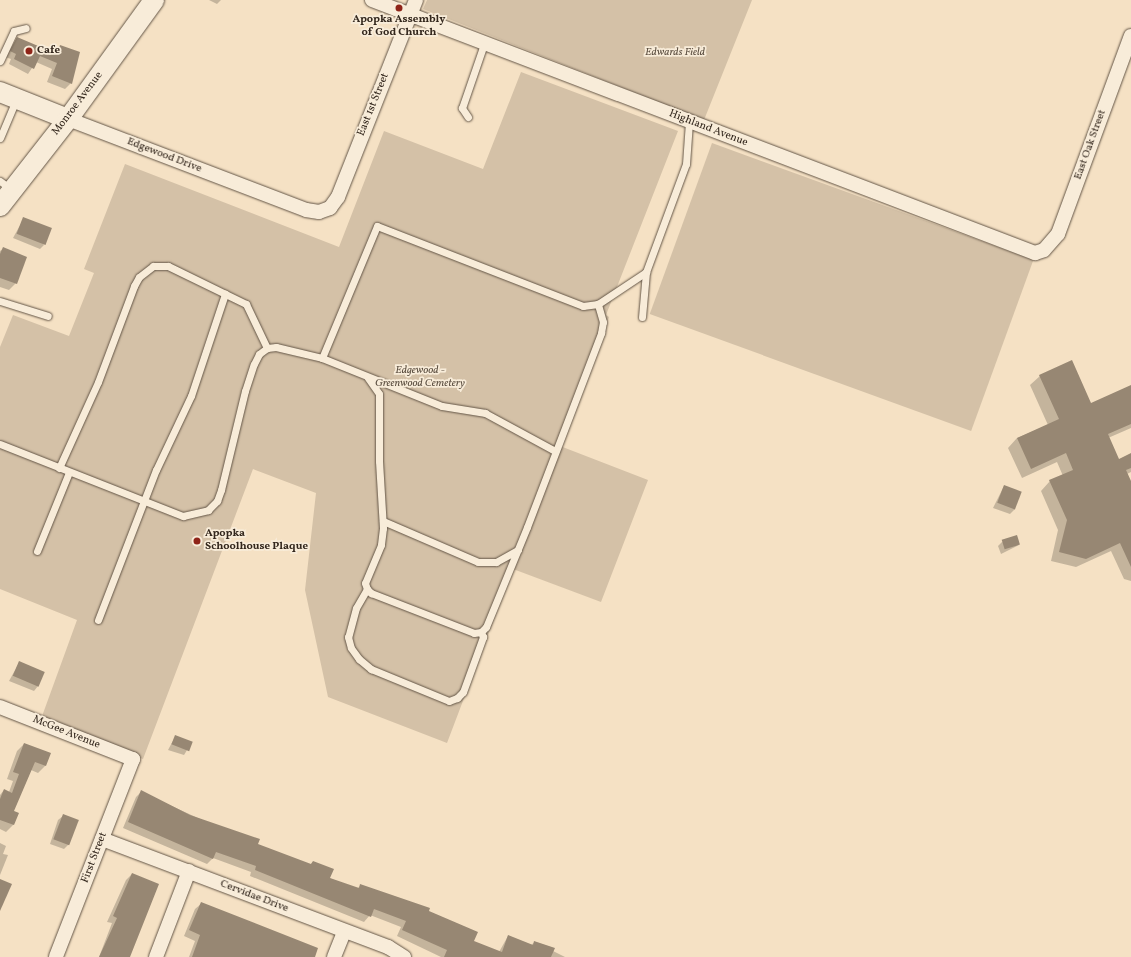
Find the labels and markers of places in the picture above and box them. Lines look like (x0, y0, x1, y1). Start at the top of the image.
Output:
marker: Apopka Assembly of God Church (394, 3, 404, 13)
place label: Apopka Assembly of God Church (353, 14, 445, 40)
place label: Cafe (37, 44, 60, 58)
marker: Cafe (24, 46, 34, 56)
place label: Apopka Schoolhouse Plaque (205, 528, 308, 554)
marker: Apopka Schoolhouse Plaque (192, 536, 202, 546)

